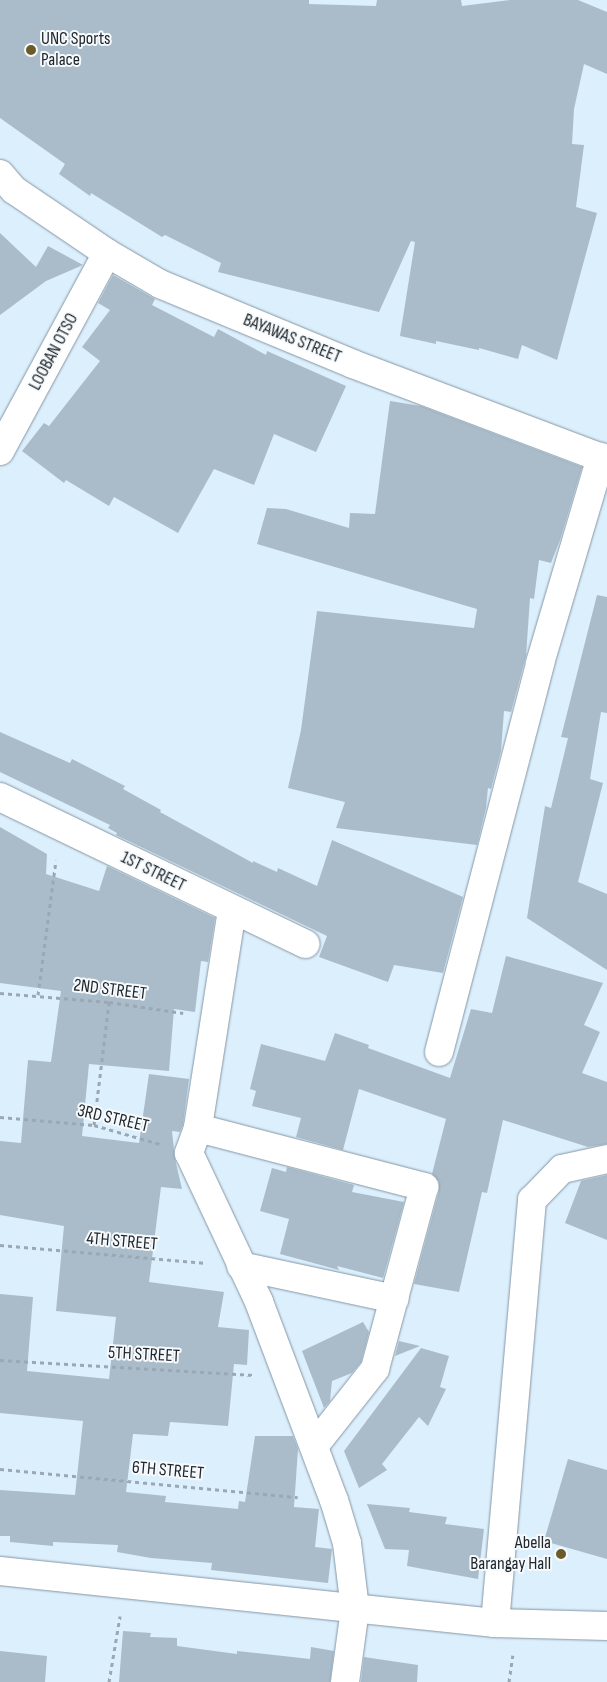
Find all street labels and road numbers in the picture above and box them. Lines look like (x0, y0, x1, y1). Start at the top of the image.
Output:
street label: LOOBAN OTSO (25, 310, 83, 394)
street label: BAYAWAS STREET (240, 310, 344, 368)
street label: 1ST STREET (117, 847, 189, 897)
street label: 2ND STREET (72, 975, 148, 1005)
street label: 3RD STREET (75, 1100, 151, 1138)
street label: 4TH STREET (86, 1228, 158, 1256)
street label: 5TH STREET (108, 1342, 180, 1368)
street label: 6TH STREET (131, 1457, 205, 1485)

